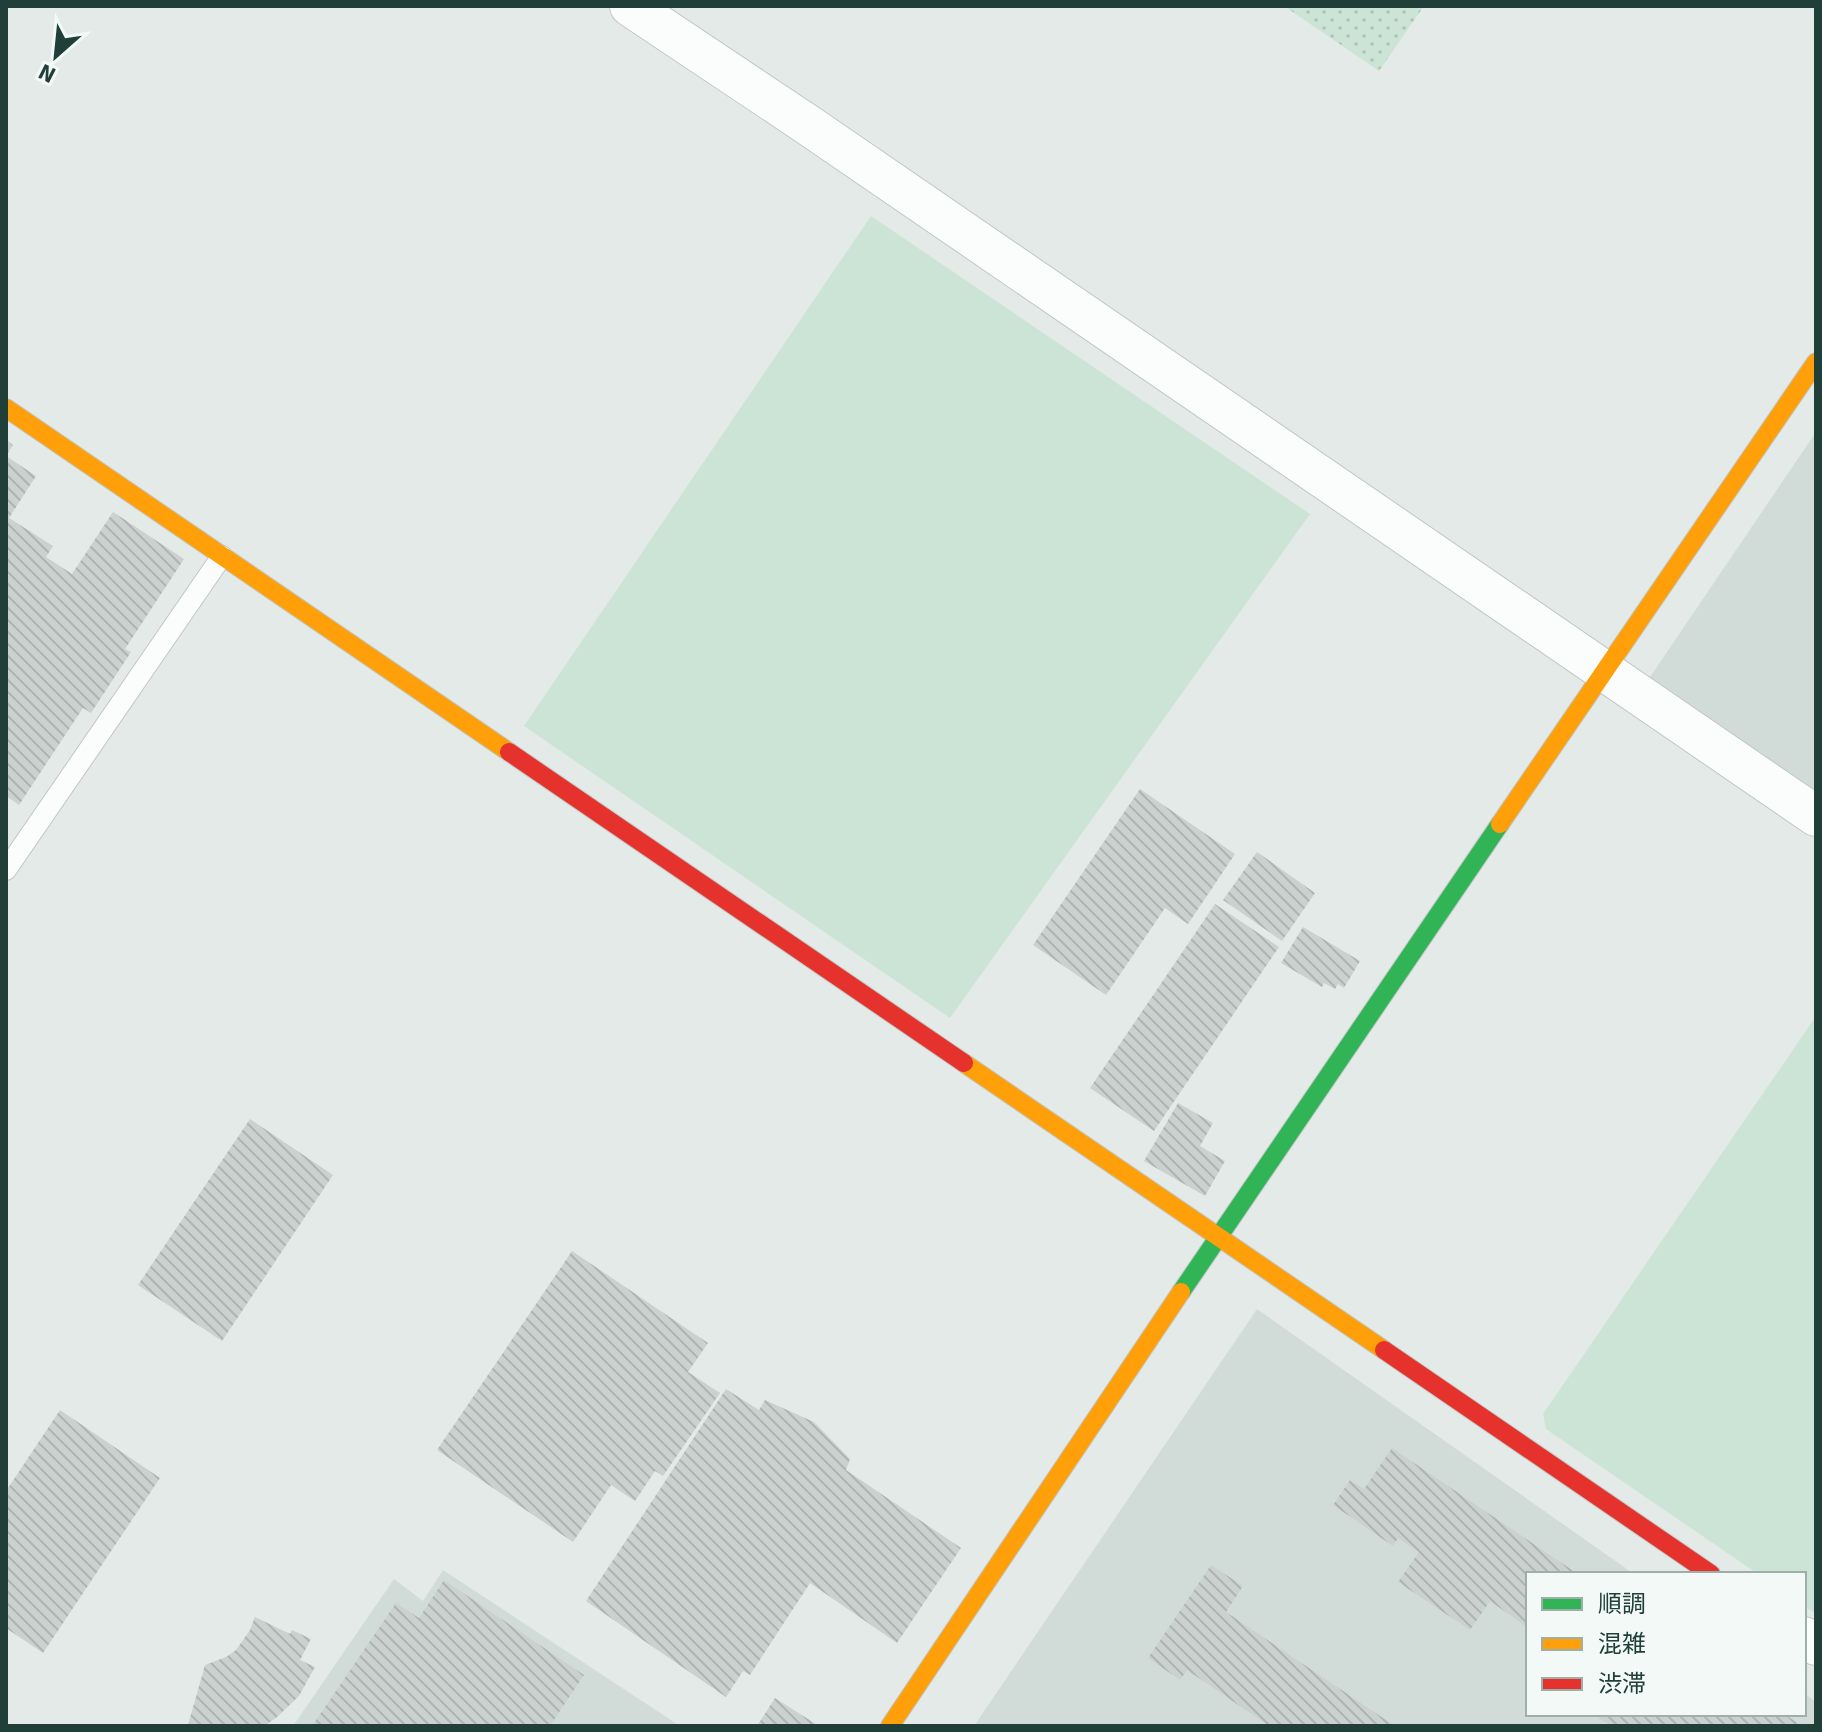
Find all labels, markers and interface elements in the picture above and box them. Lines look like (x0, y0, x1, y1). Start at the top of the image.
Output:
north arrow (16, 16, 96, 96)
text: N (34, 58, 60, 89)
legend (1526, 1572, 1806, 1716)
text: 順調 (1598, 1589, 1646, 1619)
text: 混雑 (1598, 1629, 1646, 1659)
text: 渋滞 (1598, 1669, 1646, 1699)

